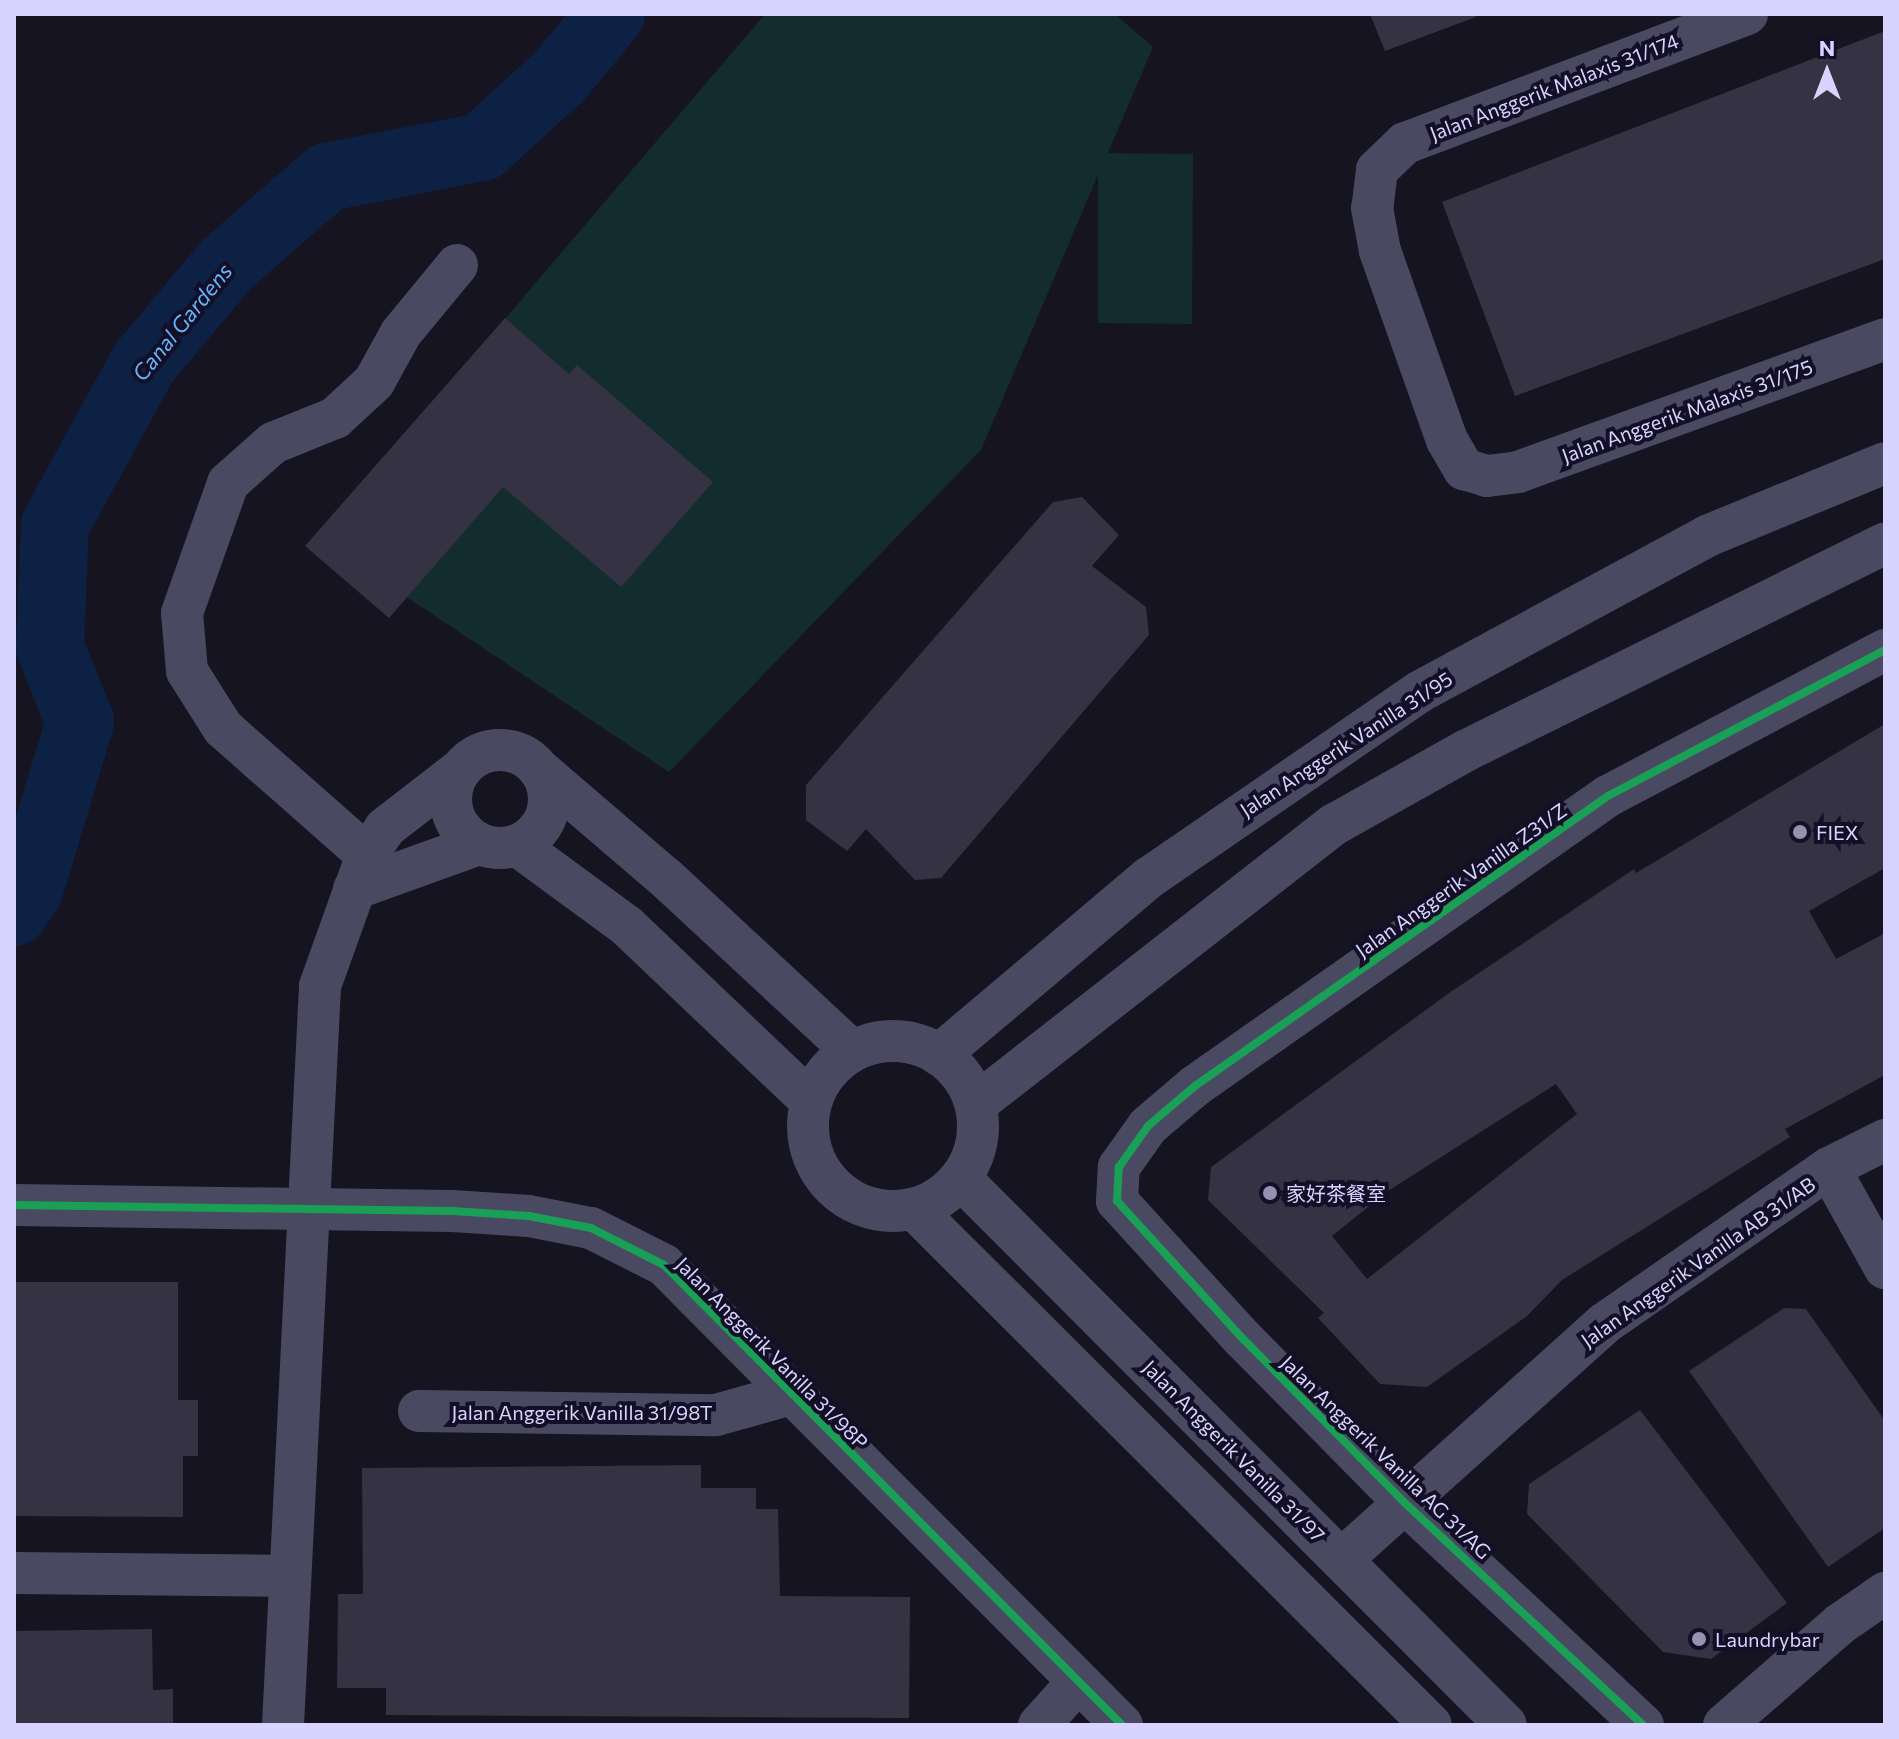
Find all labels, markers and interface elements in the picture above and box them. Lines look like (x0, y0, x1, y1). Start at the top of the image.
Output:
street label: Jalan Anggerik Malaxis 31/174 (1426, 28, 1682, 146)
north arrow (1787, 32, 1867, 112)
text: N (1819, 34, 1835, 61)
water label: Canal Gardens (127, 258, 237, 386)
street label: Jalan Anggerik Malaxis 31/175 (1558, 354, 1816, 468)
street label: Jalan Anggerik Vanilla 31/95 (1235, 666, 1457, 822)
street label: Jalan Anggerik Vanilla Z31/Z (1351, 798, 1571, 962)
place label: FIEX (1816, 820, 1858, 844)
marker: FIEX (1791, 823, 1809, 841)
street label: Jalan Anggerik Vanilla AB 31/AB (1576, 1172, 1820, 1352)
place label: 家好茶餐室 (1286, 1181, 1386, 1205)
marker: 家好茶餐室 (1261, 1184, 1279, 1202)
street label: Jalan Anggerik Vanilla 31/98P (671, 1252, 873, 1454)
street label: Jalan Anggerik Vanilla AG 31/AG (1276, 1350, 1496, 1564)
street label: Jalan Anggerik Vanilla 31/97 (1138, 1355, 1330, 1547)
street label: Jalan Anggerik Vanilla 31/98T (451, 1400, 713, 1424)
place label: Laundrybar (1715, 1627, 1820, 1651)
marker: Laundrybar (1690, 1630, 1708, 1648)

